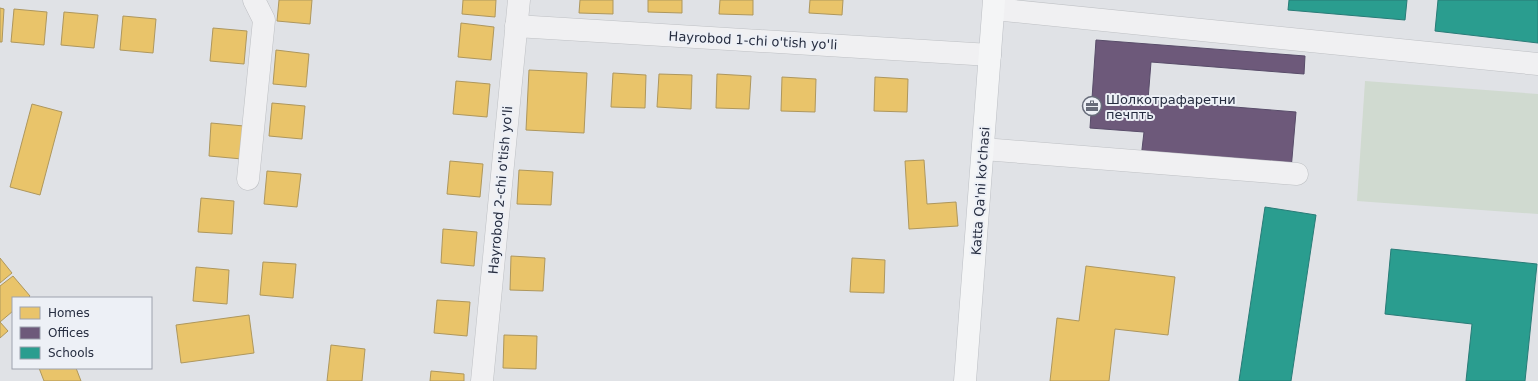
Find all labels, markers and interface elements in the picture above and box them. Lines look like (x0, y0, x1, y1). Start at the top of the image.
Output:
street label: Hayrobod 1-chi o'tish yo'li (668, 29, 838, 52)
place label: Шолкотрафаретни печпть (1106, 92, 1236, 122)
office icon: Шолкотрафаретни печпть (1081, 95, 1103, 117)
street label: Hayrobod 2-chi o'tish yo'li (486, 105, 515, 275)
street label: Katta Qa'ni ko'chasi (969, 126, 992, 256)
legend (12, 297, 152, 369)
text: Homes (48, 306, 90, 320)
text: Offices (48, 326, 89, 340)
text: Schools (48, 346, 94, 360)

